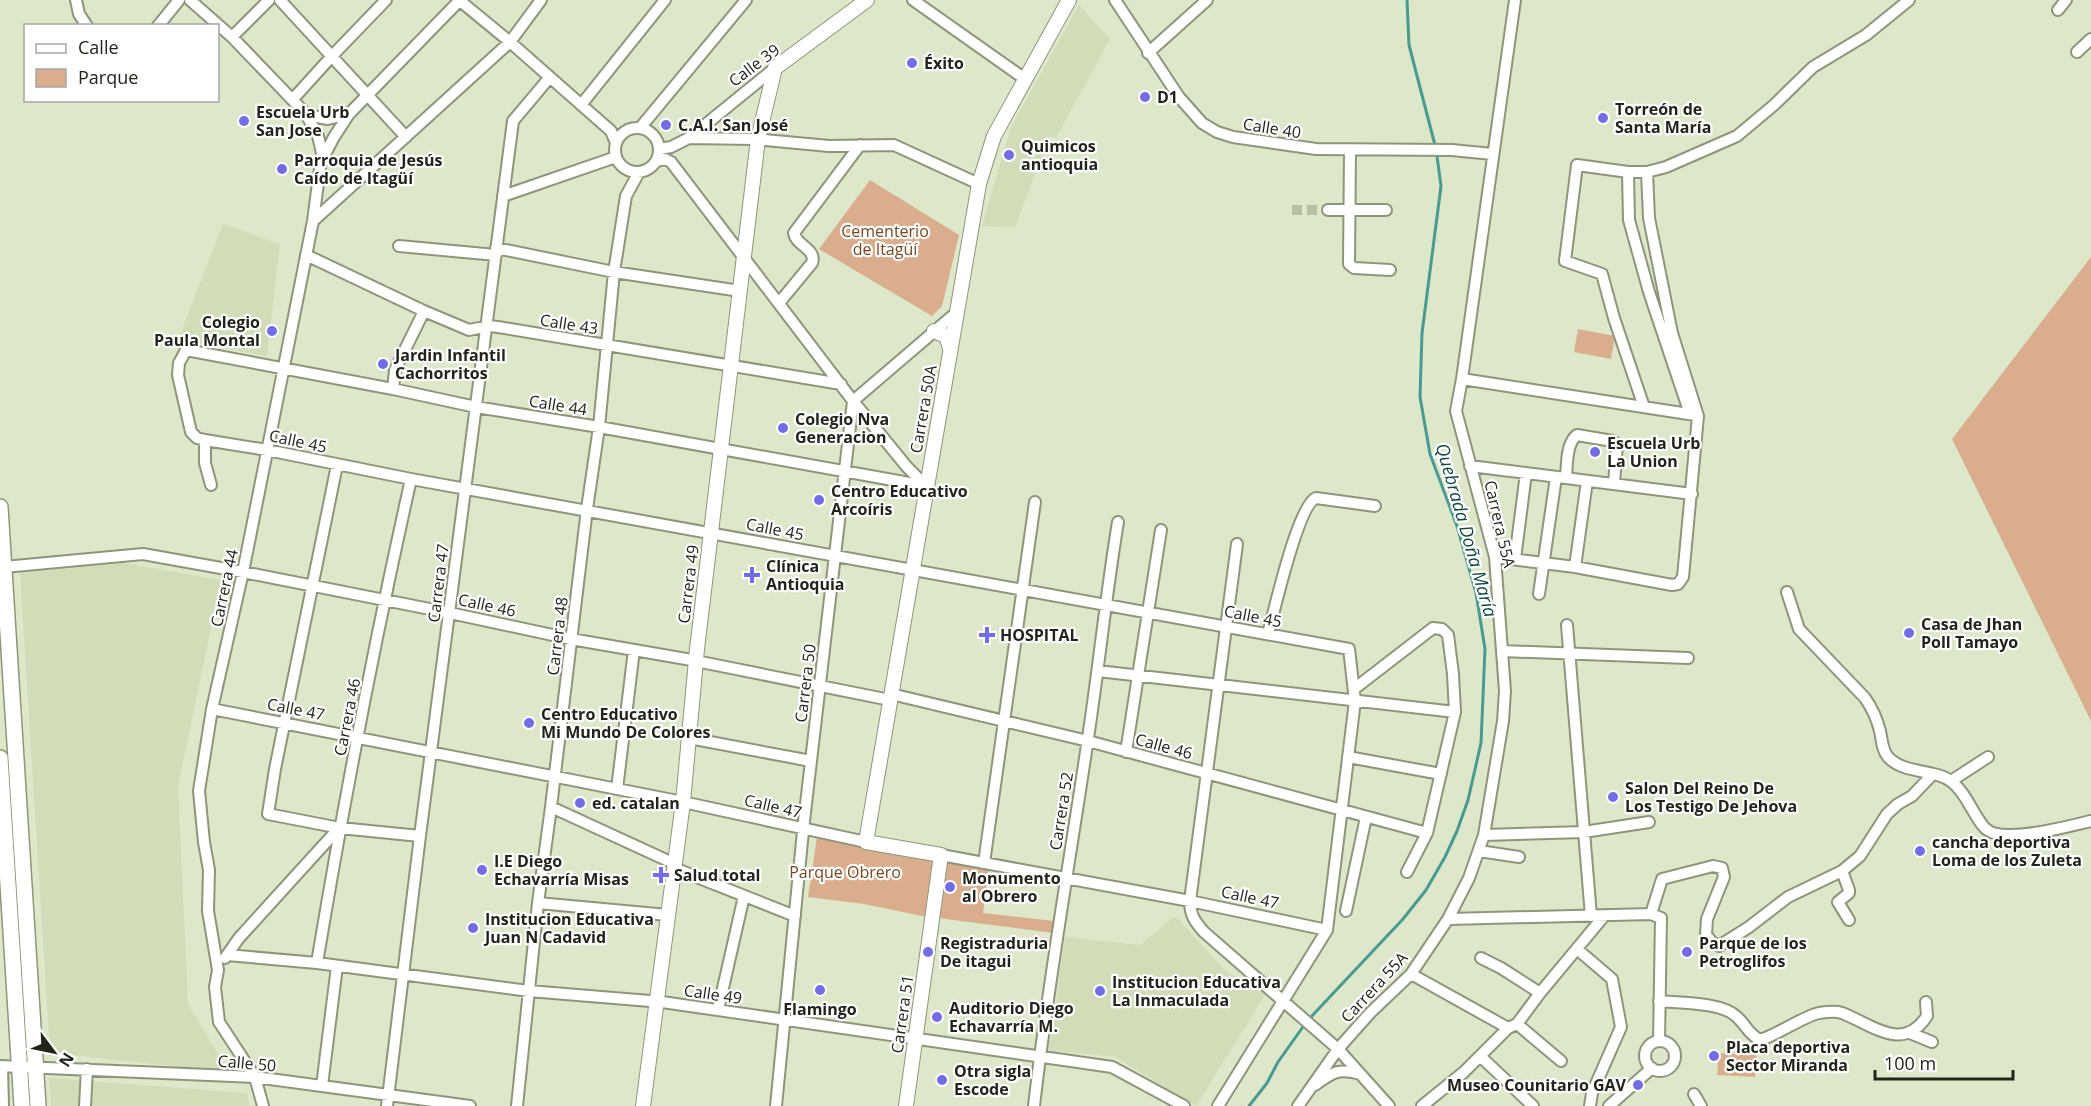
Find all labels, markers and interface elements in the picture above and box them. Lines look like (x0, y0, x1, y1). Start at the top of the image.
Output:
legend (24, 24, 219, 102)
text: Calle (78, 35, 119, 59)
street label: Calle 39 (724, 39, 784, 91)
place label: Éxito (924, 52, 964, 74)
marker: Éxito (905, 56, 919, 70)
text: Parque (78, 65, 138, 89)
place label: D1 (1157, 86, 1178, 108)
marker: D1 (1138, 90, 1152, 104)
place label: Torreón de Santa María (1615, 98, 1711, 138)
place label: Escuela Urb San Jose (256, 101, 349, 141)
marker: Torreón de Santa María (1596, 111, 1610, 125)
street label: Calle 40 (1241, 113, 1303, 143)
marker: Escuela Urb San Jose (237, 114, 251, 128)
place label: C.A.I. San José (678, 114, 788, 136)
marker: C.A.I. San José (659, 118, 673, 132)
place label: Quimicos antioquia (1021, 135, 1098, 175)
marker: Quimicos antioquia (1002, 148, 1016, 162)
place label: Parroquia de Jesús Caído de Itagüí (294, 149, 442, 189)
marker: Parroquia de Jesús Caído de Itagüí (275, 162, 289, 176)
park label: Cementerio de Itagüí (841, 220, 929, 260)
street label: Calle 43 (538, 309, 600, 339)
place label: Colegio Paula Montal (154, 311, 260, 351)
marker: Colegio Paula Montal (265, 324, 279, 338)
place label: Jardin Infantil Cachorritos (393, 344, 506, 384)
marker: Jardin Infantil Cachorritos (376, 357, 390, 371)
street label: Carrera 50A (904, 362, 942, 455)
street label: Calle 44 (527, 390, 589, 420)
place label: Colegio Nva Generacion (795, 408, 889, 448)
marker: Colegio Nva Generacion (776, 421, 790, 435)
street label: Calle 45 (267, 424, 329, 458)
place label: Escuela Urb La Union (1607, 432, 1700, 472)
water label: Quebrada Doña María (1431, 440, 1503, 620)
marker: Escuela Urb La Union (1588, 445, 1602, 459)
street label: Carrera 55A (1479, 478, 1521, 571)
place label: Centro Educativo Arcoíris (831, 480, 968, 520)
marker: Centro Educativo Arcoíris (812, 493, 826, 507)
street label: Calle 45 (744, 513, 806, 545)
street label: Carrera 47 (422, 542, 454, 624)
street label: Carrera 49 (672, 543, 704, 625)
street label: Carrera 44 (205, 547, 243, 629)
place label: Clínica Antioquia (766, 555, 844, 595)
marker: Clínica Antioquia (743, 566, 761, 584)
street label: Calle 46 (456, 588, 518, 622)
street label: Carrera 48 (541, 595, 573, 677)
street label: Calle 45 (1222, 600, 1284, 632)
place label: Casa de Jhan Poll Tamayo (1921, 613, 2022, 653)
place label: HOSPITAL (1000, 624, 1078, 646)
marker: HOSPITAL (978, 626, 996, 644)
marker: Casa de Jhan Poll Tamayo (1902, 626, 1916, 640)
street label: Carrera 50 (789, 642, 821, 724)
street label: Carrera 46 (329, 676, 365, 758)
street label: Calle 47 (265, 693, 327, 725)
place label: Centro Educativo Mi Mundo De Colores (541, 703, 710, 743)
marker: Centro Educativo Mi Mundo De Colores (522, 716, 536, 730)
street label: Calle 46 (1133, 728, 1195, 764)
street label: Carrera 52 (1044, 770, 1078, 852)
place label: Salon Del Reino De Los Testigo De Jehova (1625, 777, 1797, 817)
street label: Calle 47 (742, 789, 804, 823)
marker: Salon Del Reino De Los Testigo De Jehova (1606, 790, 1620, 804)
place label: ed. catalan (592, 792, 680, 814)
marker: ed. catalan (573, 796, 587, 810)
place label: cancha deportiva Loma de los Zuleta (1932, 831, 2082, 871)
marker: cancha deportiva Loma de los Zuleta (1913, 844, 1927, 858)
place label: I.E Diego Echavarría Misas (494, 850, 629, 890)
park label: Parque Obrero (789, 861, 901, 883)
marker: I.E Diego Echavarría Misas (475, 863, 489, 877)
place label: Salud total (674, 864, 761, 886)
marker: Salud total (652, 866, 670, 884)
place label: Monumento al Obrero (962, 867, 1061, 907)
marker: Monumento al Obrero (943, 880, 957, 894)
street label: Calle 47 (1219, 880, 1281, 914)
place label: Institucion Educativa Juan N Cadavid (483, 908, 654, 948)
marker: Institucion Educativa Juan N Cadavid (466, 921, 480, 935)
place label: Registraduria De itagui (940, 932, 1048, 972)
place label: Parque de los Petroglifos (1699, 932, 1807, 972)
marker: Registraduria De itagui (921, 945, 935, 959)
marker: Parque de los Petroglifos (1680, 945, 1694, 959)
street label: Carrera 55A (1336, 946, 1413, 1027)
place label: Institucion Educativa La Inmaculada (1112, 971, 1281, 1011)
street label: Carrera 51 (886, 973, 918, 1055)
street label: Calle 49 (683, 979, 743, 1009)
marker: Flamingo (813, 983, 827, 997)
marker: Institucion Educativa La Inmaculada (1093, 984, 1107, 998)
place label: Auditorio Diego Echavarría M. (949, 997, 1074, 1037)
place label: Flamingo (783, 998, 857, 1020)
marker: Auditorio Diego Echavarría M. (930, 1010, 944, 1024)
north arrow (24, 1022, 84, 1082)
place label: Placa deportiva Sector Miranda (1726, 1036, 1850, 1076)
scale bar (1875, 1043, 2013, 1081)
text: N (54, 1049, 79, 1071)
street label: Calle 50 (217, 1049, 277, 1077)
marker: Placa deportiva Sector Miranda (1707, 1049, 1721, 1063)
text: 100 m (1884, 1051, 1936, 1075)
place label: Otra sigla Escode (954, 1060, 1031, 1100)
marker: Otra sigla Escode (935, 1073, 949, 1087)
place label: Museo Counitario GAV (1447, 1074, 1627, 1096)
marker: Museo Counitario GAV (1631, 1078, 1645, 1092)

